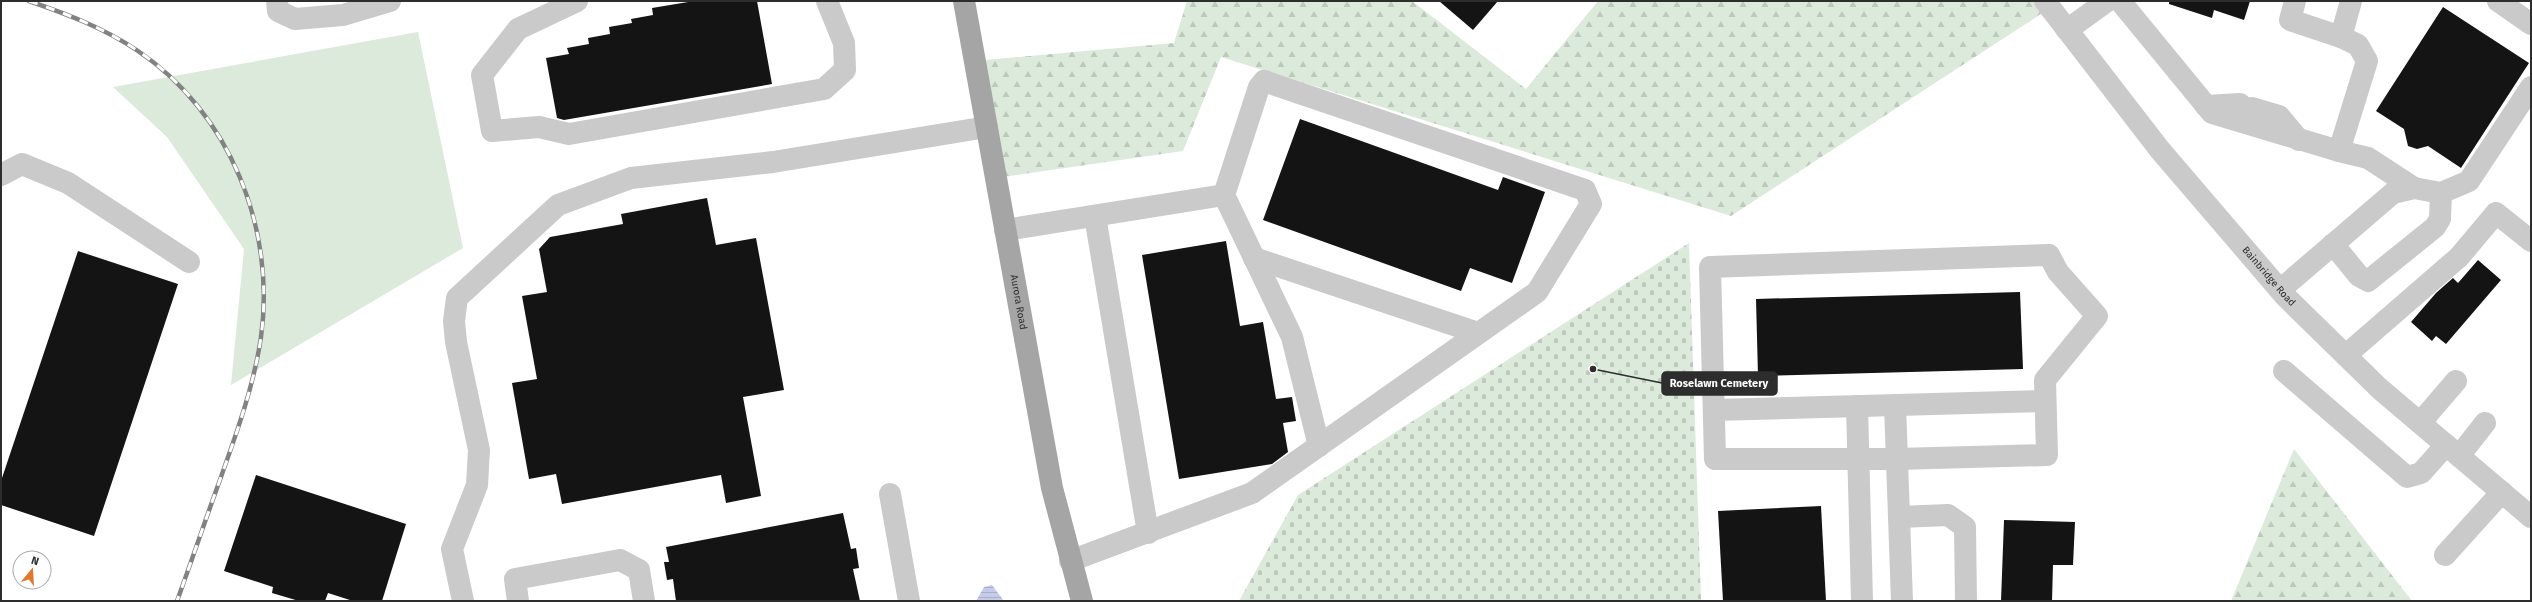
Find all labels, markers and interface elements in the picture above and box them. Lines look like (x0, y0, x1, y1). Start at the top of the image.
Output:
street label: Bainbridge Road (2240, 244, 2298, 309)
street label: Aurora Road (1008, 274, 1029, 331)
callout: Roselawn Cemetery (1662, 372, 1777, 395)
text: Roselawn Cemetery (1670, 377, 1769, 390)
north arrow (12, 550, 52, 590)
text: N (29, 554, 40, 568)

